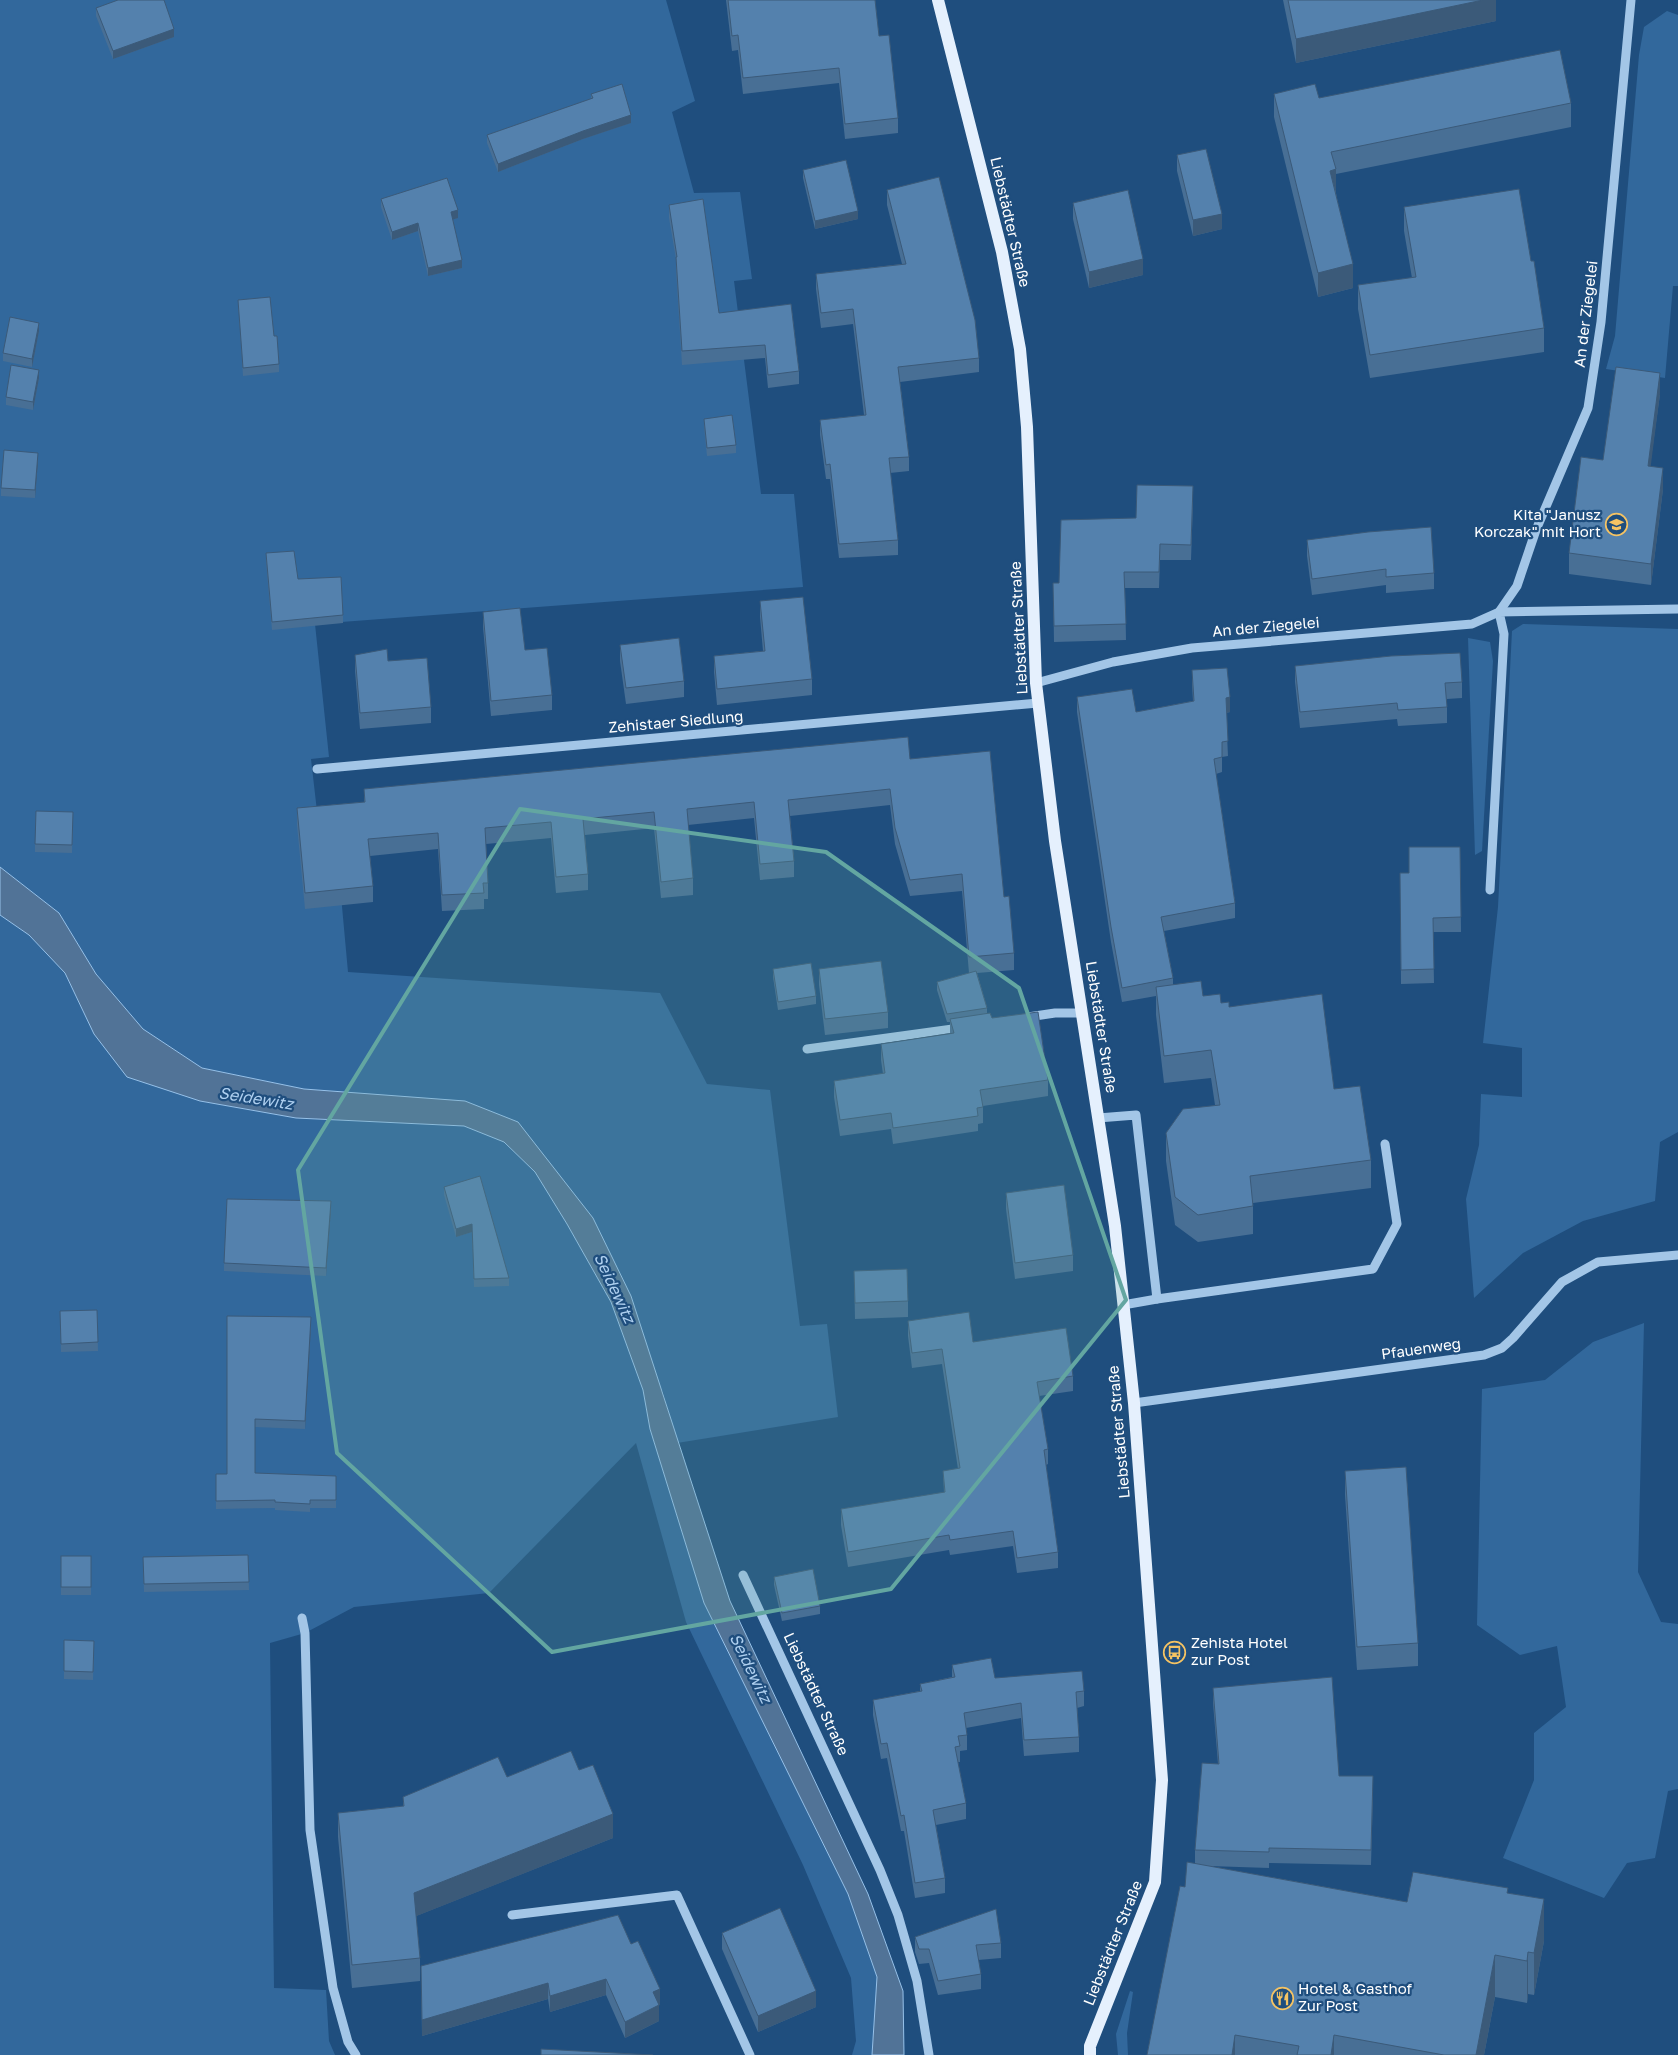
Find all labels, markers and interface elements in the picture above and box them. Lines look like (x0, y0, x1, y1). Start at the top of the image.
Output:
street label: Liebstädter Straße (987, 155, 1035, 289)
street label: An der Ziegelei (1570, 259, 1600, 368)
place label: Kita "Janusz Korczak" mit Hort (1474, 505, 1601, 540)
school or university icon: Kita "Janusz Korczak" mit Hort (1605, 512, 1629, 536)
street label: Liebstädter Straße (1006, 561, 1030, 695)
street label: An der Ziegelei (1212, 612, 1320, 640)
street label: Zehistaer Siedlung (608, 706, 744, 736)
street label: Liebstädter Straße (1083, 960, 1121, 1094)
water label: Seidewitz (217, 1082, 296, 1114)
water label: Seidewitz (590, 1250, 641, 1328)
street label: Pfauenweg (1380, 1334, 1462, 1363)
street label: Liebstädter Straße (1103, 1365, 1133, 1499)
street label: Liebstädter Straße (781, 1629, 853, 1758)
water label: Seidewitz (726, 1630, 777, 1708)
place label: Zehista Hotel zur Post (1191, 1633, 1288, 1668)
bus stop icon: Zehista Hotel zur Post (1163, 1640, 1187, 1664)
street label: Liebstädter Straße (1079, 1877, 1145, 2008)
place label: Hotel & Gasthof Zur Post (1298, 1979, 1413, 2014)
restaurant icon: Hotel & Gasthof Zur Post (1270, 1986, 1294, 2010)

